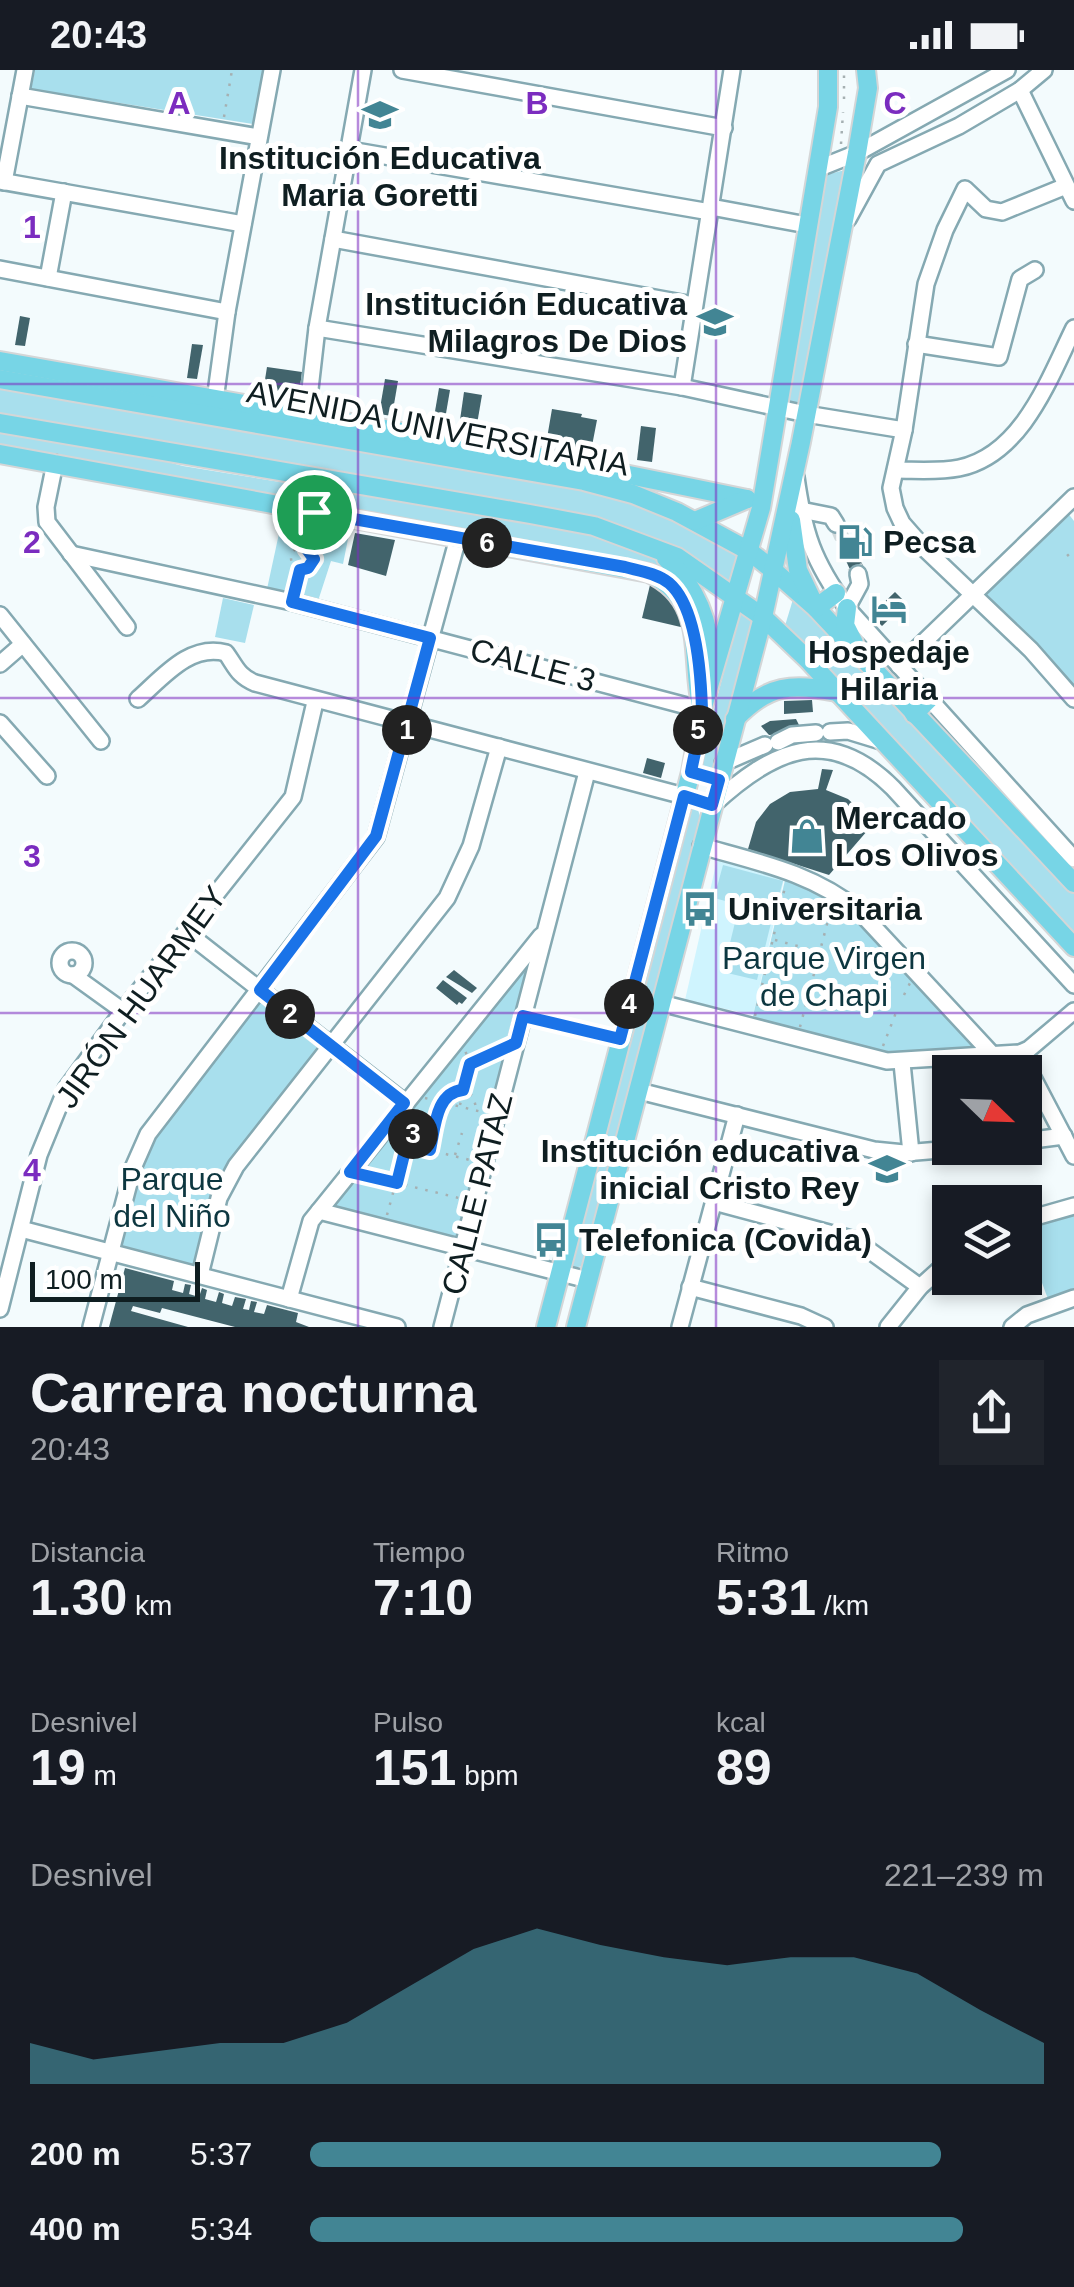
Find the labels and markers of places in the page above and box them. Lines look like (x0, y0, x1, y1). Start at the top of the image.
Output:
school or university icon: Institución Educativa Maria Goretti (361, 96, 399, 134)
place label: Institución Educativa Maria Goretti (219, 140, 541, 213)
place label: Institución Educativa Milagros De Dios (365, 286, 687, 359)
school or university icon: Institución Educativa Milagros De Dios (696, 303, 734, 341)
pin (272, 470, 357, 555)
pin: 6 (462, 518, 512, 568)
fuel station icon: Pecsa (836, 523, 874, 561)
place label: Pecsa (883, 524, 976, 560)
hotel icon: Hospedaje Hilaria (870, 590, 908, 628)
place label: Hospedaje Hilaria (808, 634, 970, 707)
pin: 1 (382, 705, 432, 755)
pin: 5 (673, 705, 723, 755)
place label: Mercado Los Olivos (835, 800, 999, 873)
shop icon: Mercado Los Olivos (788, 817, 826, 855)
bus stop icon: Universitaria (681, 890, 719, 928)
place label: Universitaria (728, 891, 922, 927)
pin: 4 (604, 979, 654, 1029)
pin: 2 (265, 989, 315, 1039)
pin: 3 (388, 1109, 438, 1159)
place label: Institución educativa inicial Cristo Rey (541, 1133, 859, 1206)
school or university icon: Institución educativa inicial Cristo Rey (868, 1150, 906, 1188)
bus stop icon: Telefonica (Covida) (532, 1221, 570, 1259)
place label: Telefonica (Covida) (579, 1222, 872, 1258)

